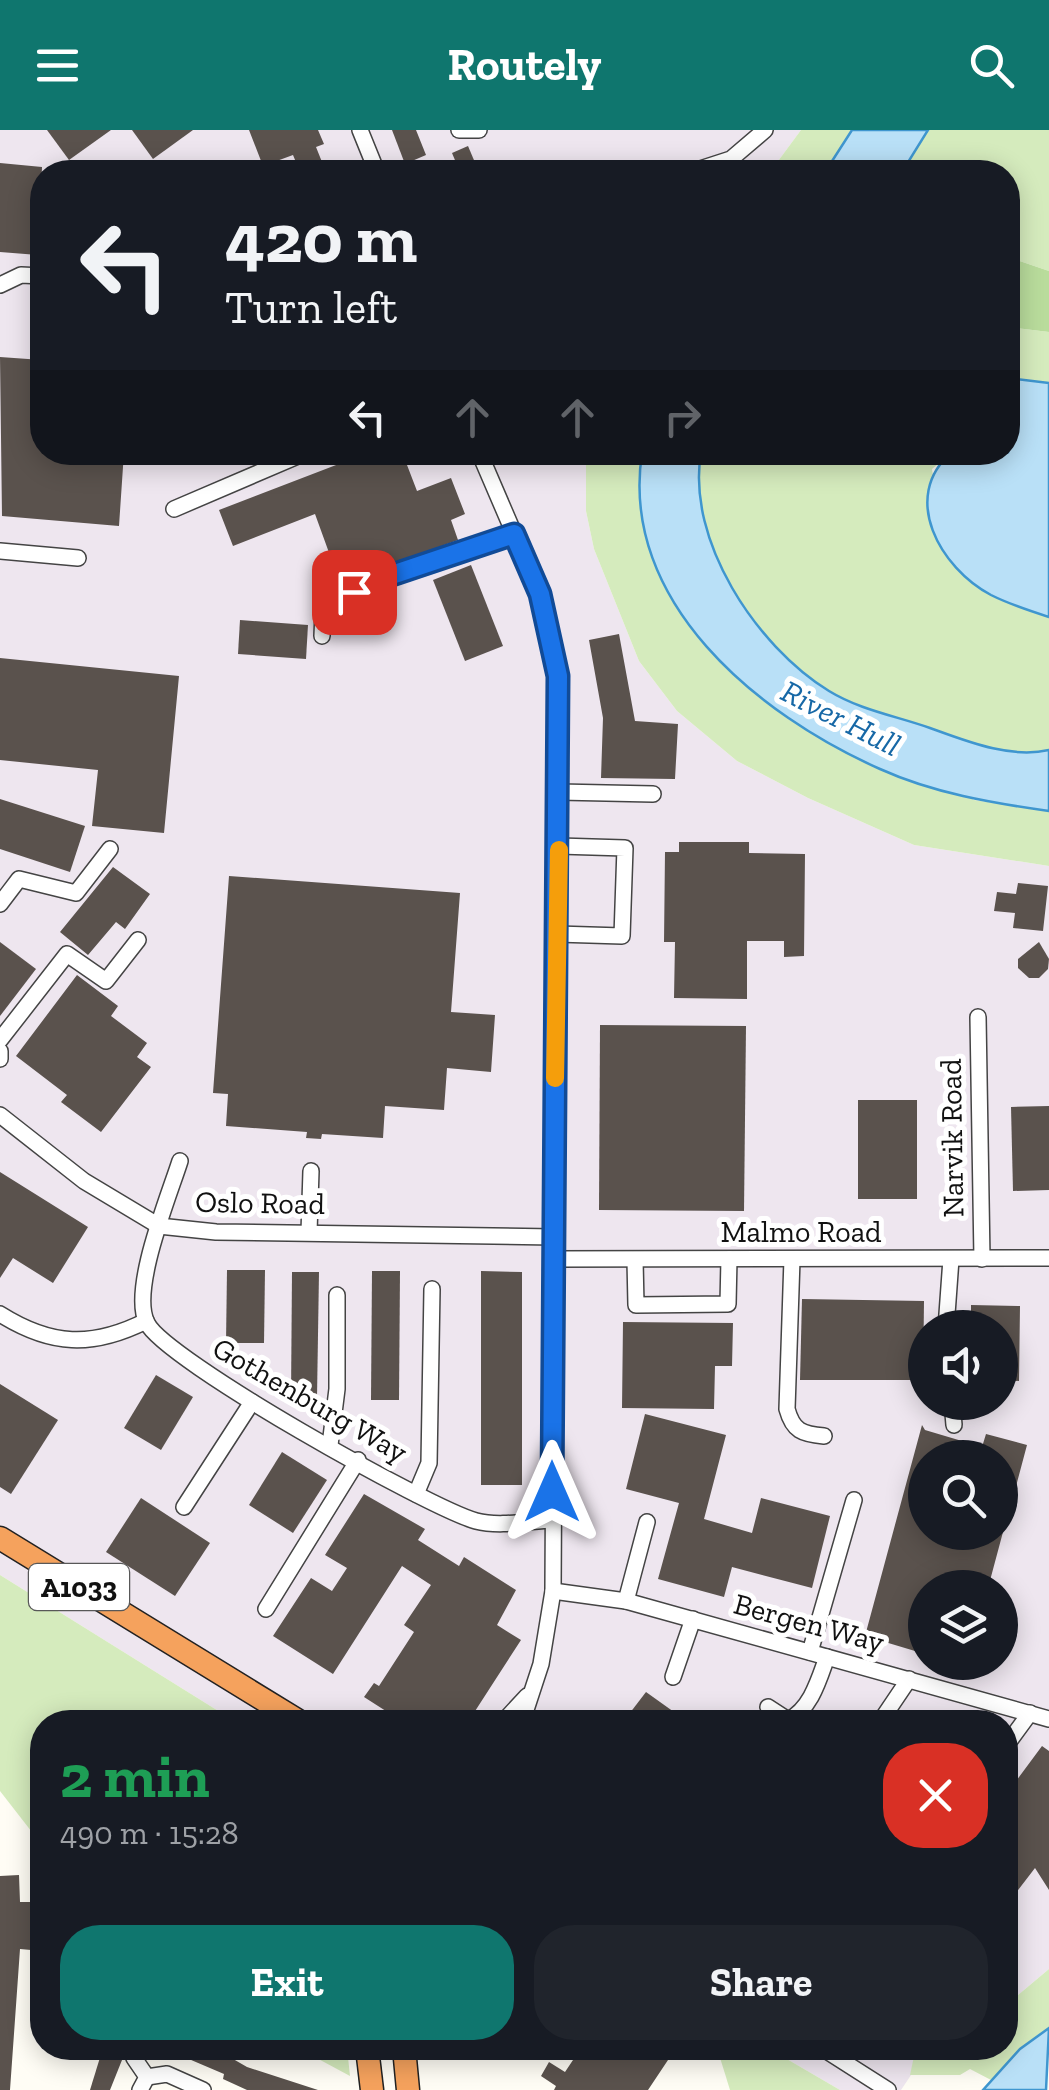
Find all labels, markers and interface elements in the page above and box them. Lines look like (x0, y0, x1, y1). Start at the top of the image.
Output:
icon: menu (30, 38, 85, 93)
text: Routely (448, 38, 601, 92)
icon: search (964, 38, 1019, 93)
text: 420 m (225, 196, 417, 280)
icon: left (60, 200, 190, 330)
text: Turn left (225, 281, 397, 335)
icon: left (340, 390, 395, 445)
icon: ahead (445, 390, 500, 445)
icon: ahead (550, 390, 605, 445)
icon: right (655, 390, 710, 445)
pin (312, 550, 397, 635)
icon: arrive (327, 565, 382, 620)
water label: River Hull (775, 672, 907, 764)
street label: Narvik Road (933, 1058, 971, 1218)
street label: Oslo Road (195, 1184, 326, 1222)
street label: Malmo Road (720, 1214, 882, 1250)
map controls (908, 1310, 1018, 1680)
button: sound (908, 1310, 1018, 1420)
street label: Gothenburg Way (206, 1330, 414, 1471)
position arrow (500, 1440, 604, 1544)
button: search (908, 1440, 1018, 1550)
road number: A1033 (29, 1564, 129, 1610)
button: layers (908, 1570, 1018, 1680)
street label: Bergen Way (730, 1586, 889, 1661)
text: 2 min (60, 1740, 210, 1812)
button: close (883, 1743, 988, 1848)
text: 490 m · 15:28 (60, 1814, 239, 1852)
button: Exit (60, 1925, 514, 2040)
button: Share (534, 1925, 988, 2040)

